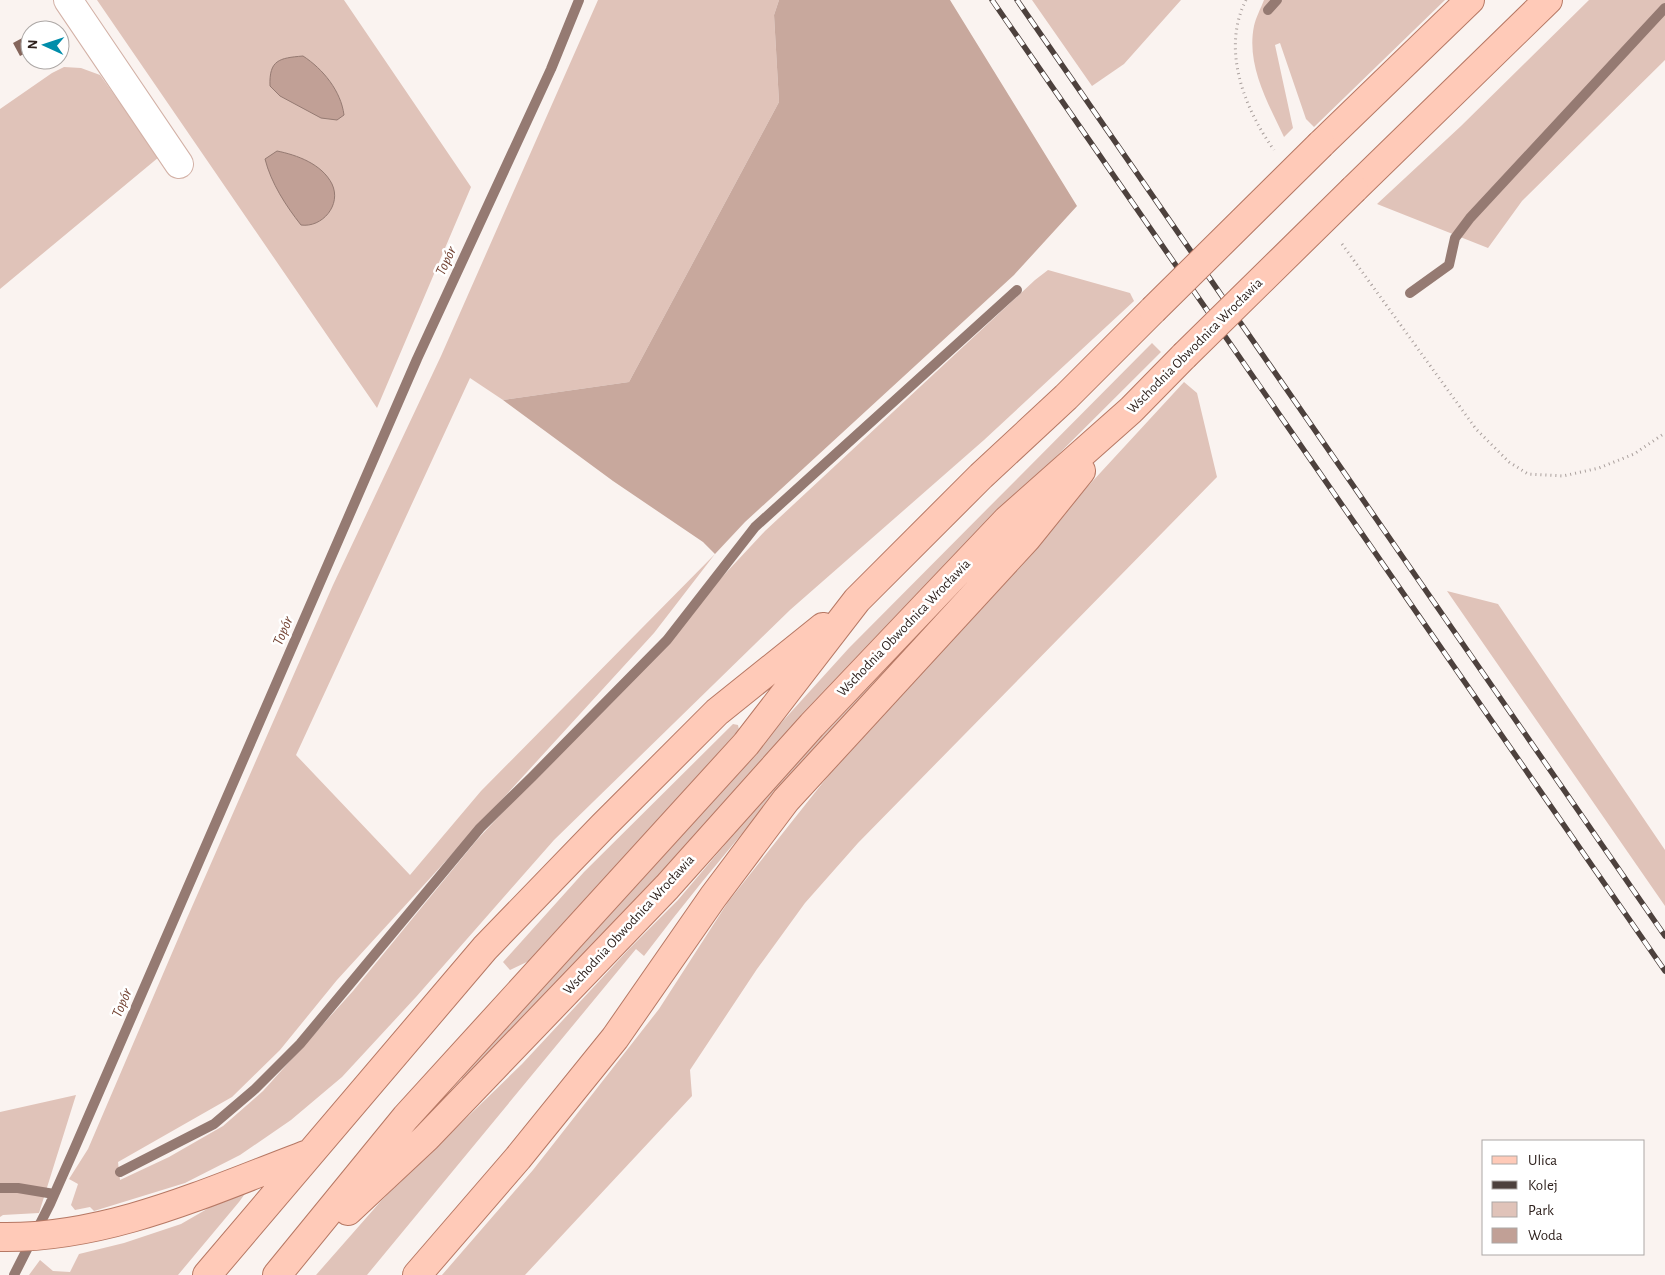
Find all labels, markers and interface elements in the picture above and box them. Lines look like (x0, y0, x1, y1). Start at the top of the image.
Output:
north arrow (20, 20, 70, 70)
text: N (26, 39, 40, 50)
water label: Topór (433, 243, 460, 278)
street label: Wschodnia Obwodnica Wrocławia (1125, 275, 1266, 416)
street label: Wschodnia Obwodnica Wrocławia (835, 556, 974, 699)
water label: Topór (270, 613, 296, 648)
street label: Wschodnia Obwodnica Wrocławia (561, 852, 698, 997)
water label: Topór (109, 985, 135, 1020)
legend (1482, 1140, 1645, 1255)
text: Ulica (1528, 1153, 1557, 1168)
text: Kolej (1528, 1178, 1558, 1193)
text: Park (1528, 1203, 1554, 1218)
text: Woda (1528, 1228, 1563, 1243)

